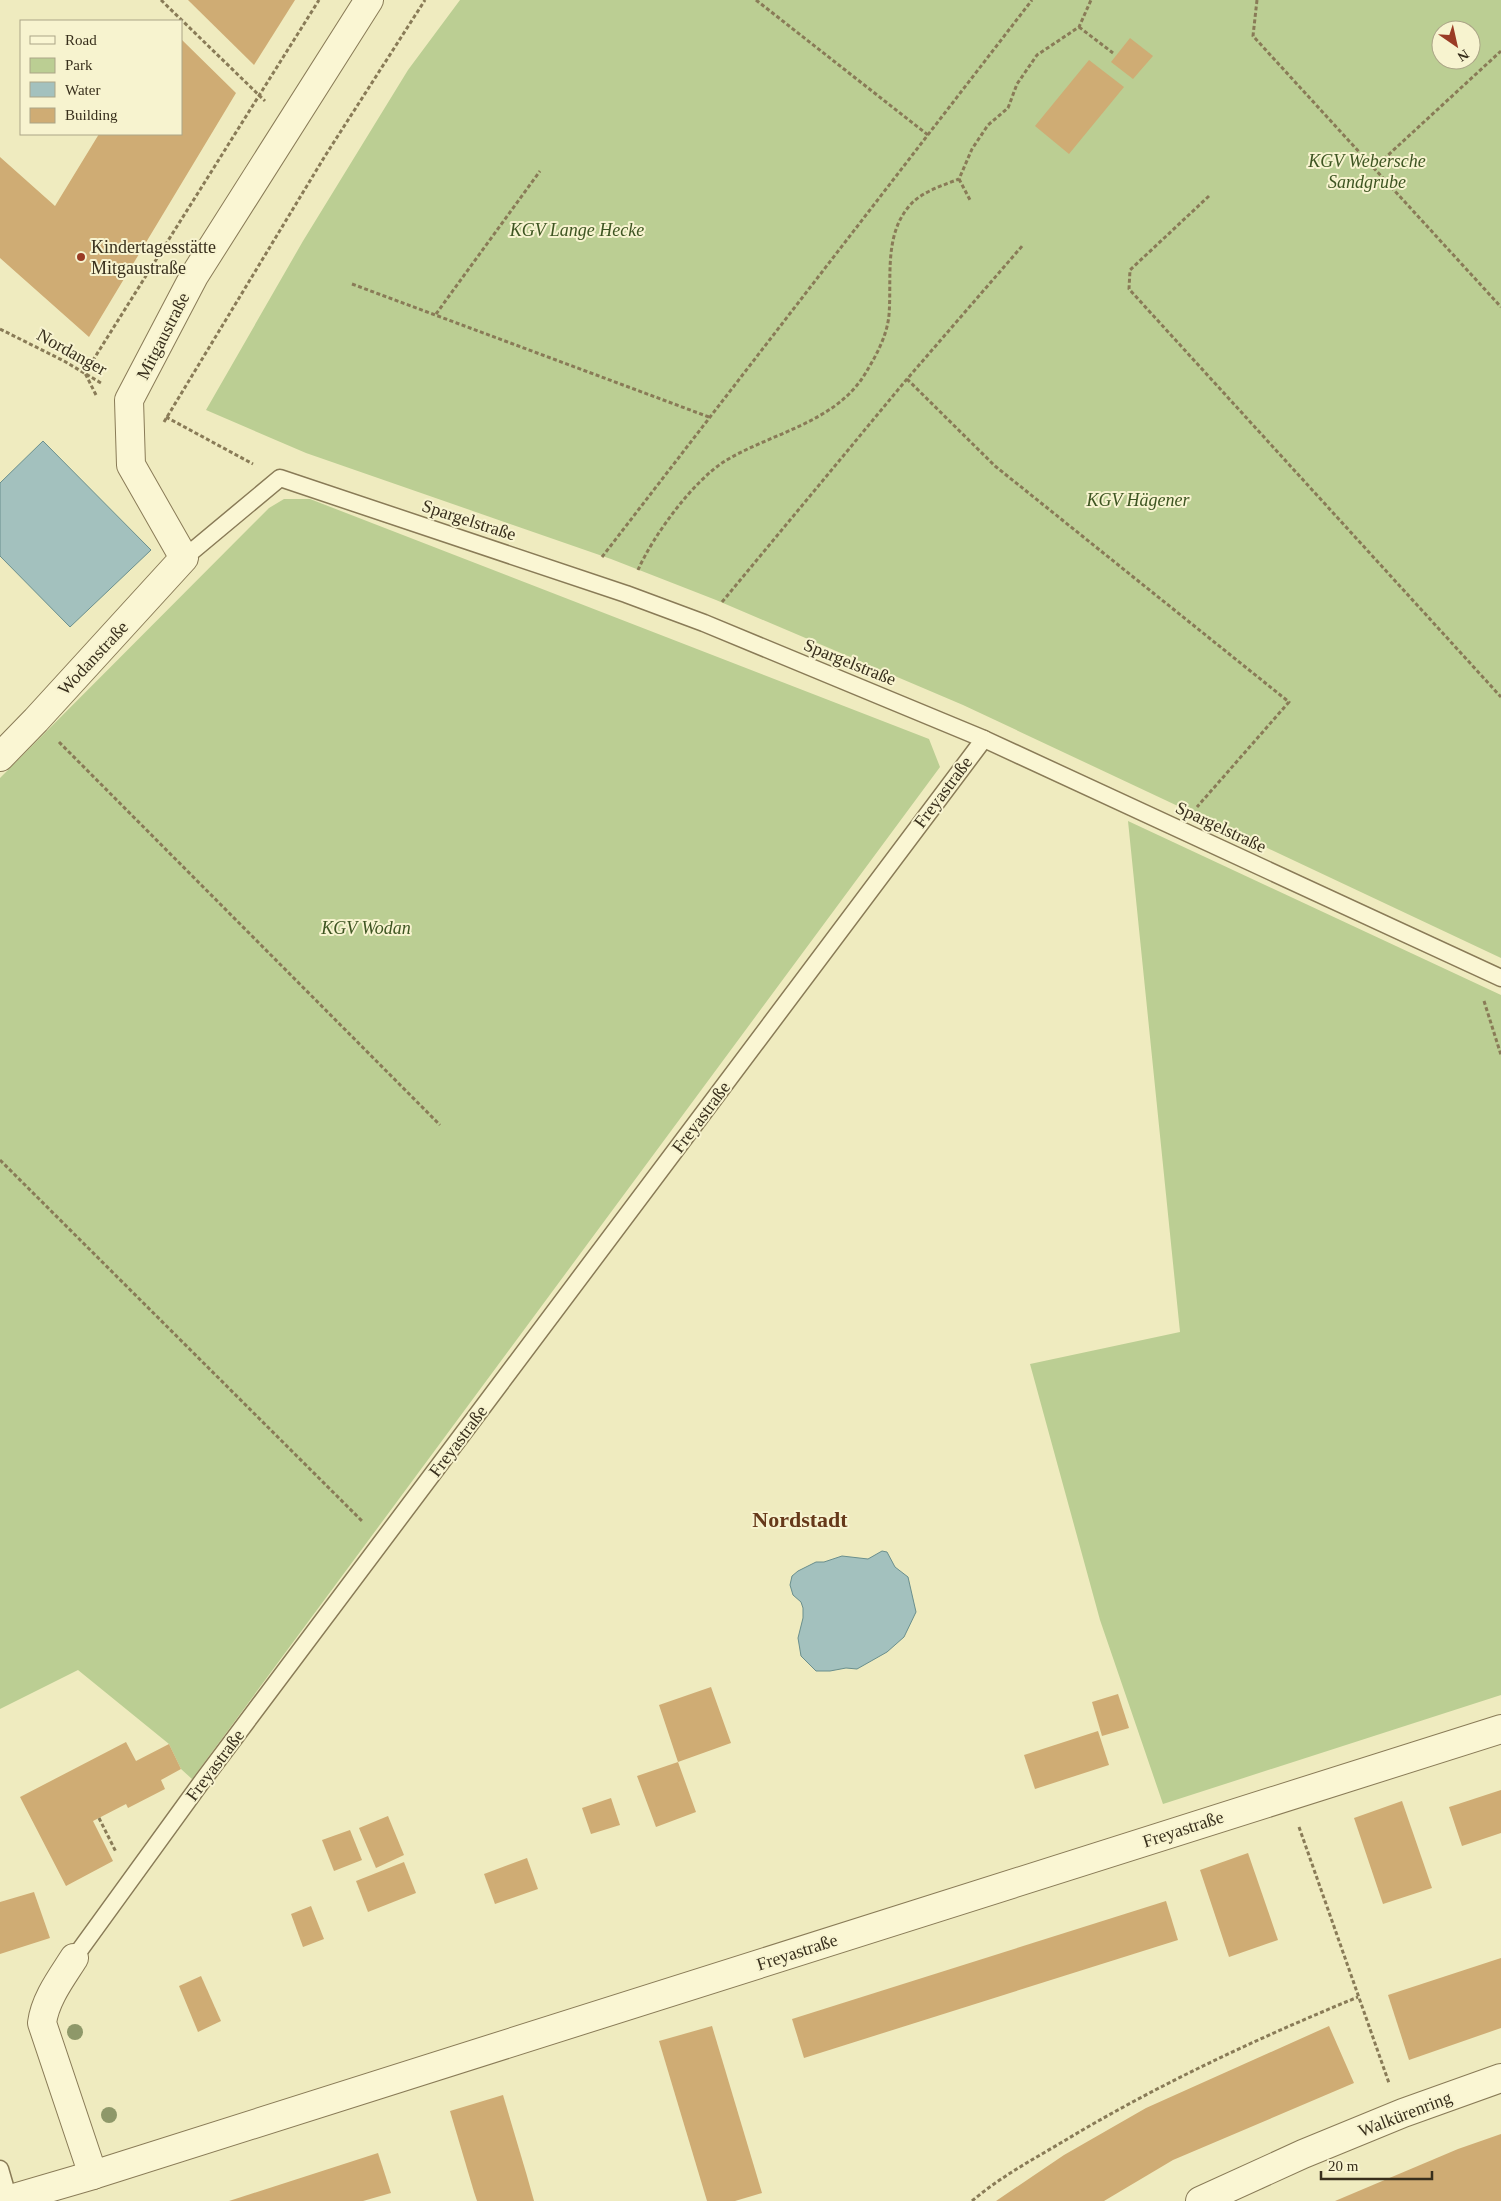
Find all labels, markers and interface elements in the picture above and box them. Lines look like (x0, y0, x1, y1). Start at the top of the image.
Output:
legend (20, 20, 182, 135)
north arrow (1431, 20, 1481, 70)
text: Road (65, 32, 97, 48)
text: N (1455, 46, 1471, 64)
text: Park (65, 57, 93, 73)
text: Water (65, 82, 100, 98)
text: Building (65, 107, 118, 123)
park label: KGV Webersche Sandgrube (1307, 151, 1426, 192)
park label: KGV Lange Hecke (509, 220, 644, 240)
place label: Kindertagesstätte Mitgaustraße (91, 237, 216, 278)
marker: Kindertagesstätte Mitgaustraße (75, 251, 87, 263)
street label: Mitgaustraße (133, 289, 193, 383)
street label: Nordanger (33, 325, 111, 379)
park label: KGV Hägener (1085, 490, 1191, 510)
street label: Spargelstraße (419, 495, 519, 545)
street label: Wodanstraße (54, 617, 132, 699)
street label: Spargelstraße (801, 634, 899, 690)
street label: Freyastraße (910, 752, 976, 832)
street label: Spargelstraße (1173, 797, 1269, 857)
park label: KGV Wodan (320, 918, 411, 938)
street label: Freyastraße (668, 1077, 734, 1157)
street label: Freyastraße (425, 1401, 491, 1481)
district label: Nordstadt (752, 1507, 848, 1532)
street label: Freyastraße (182, 1725, 248, 1805)
street label: Freyastraße (1140, 1807, 1226, 1851)
street label: Freyastraße (754, 1930, 840, 1974)
street label: Walkürenring (1355, 2087, 1455, 2141)
scale bar (1321, 2148, 1432, 2180)
text: 20 m (1328, 2158, 1359, 2174)

